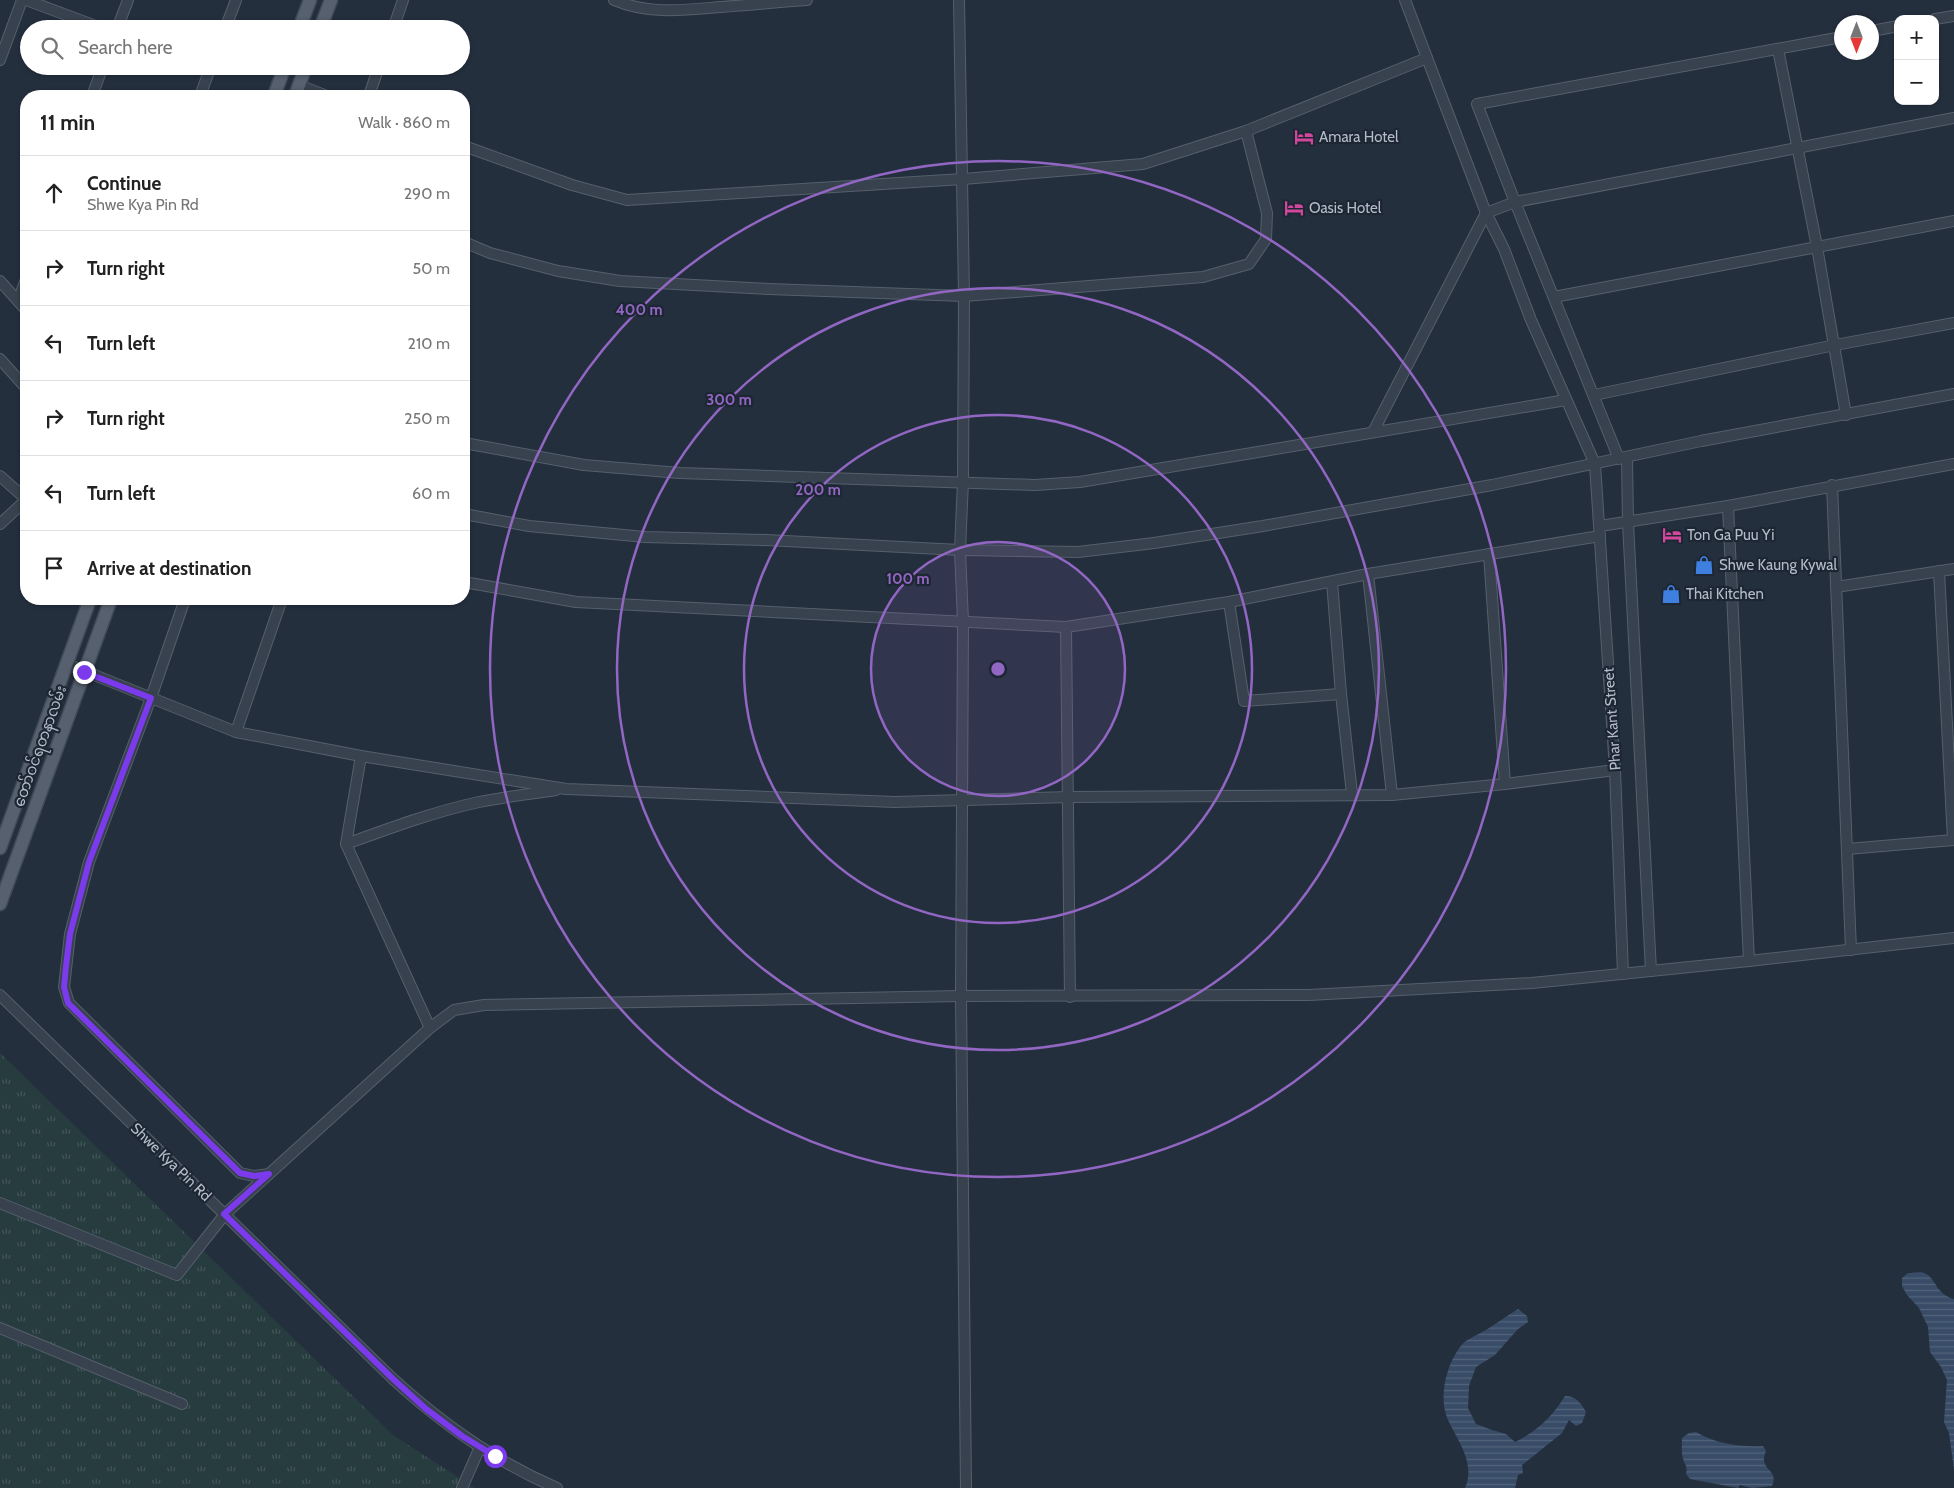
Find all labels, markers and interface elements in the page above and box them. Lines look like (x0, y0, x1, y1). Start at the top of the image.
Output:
north arrow (1834, 15, 1879, 60)
map controls (1894, 15, 1939, 105)
button: + (1894, 15, 1939, 60)
search box (20, 20, 470, 75)
icon: search (38, 34, 66, 62)
text: Search here (78, 36, 172, 59)
button: − (1894, 60, 1939, 105)
text: 11 min (40, 110, 95, 135)
text: Walk · 860 m (358, 113, 450, 132)
hotel icon: Amara Hotel (1293, 126, 1315, 148)
place label: Amara Hotel (1319, 128, 1399, 146)
text: Continue (87, 172, 161, 195)
icon: ahead (40, 179, 68, 207)
text: 290 m (404, 184, 450, 203)
text: Shwe Kya Pin Rd (87, 195, 199, 214)
hotel icon: Oasis Hotel (1283, 197, 1305, 219)
place label: Oasis Hotel (1309, 199, 1382, 217)
icon: right (40, 254, 68, 282)
text: Turn right (87, 257, 165, 280)
text: 50 m (413, 259, 450, 278)
text: 400 m (616, 301, 662, 319)
icon: left (40, 329, 68, 357)
text: Turn left (87, 332, 155, 355)
text: 210 m (408, 334, 450, 353)
text: 300 m (706, 391, 752, 409)
icon: right (40, 404, 68, 432)
text: Turn right (87, 407, 165, 430)
text: 250 m (404, 409, 450, 428)
icon: left (40, 479, 68, 507)
text: 200 m (795, 481, 841, 499)
text: Turn left (87, 482, 155, 505)
text: 60 m (412, 484, 450, 503)
hotel icon: Ton Ga Puu Yi (1661, 524, 1683, 546)
place label: Ton Ga Puu Yi (1687, 526, 1774, 544)
icon: arrive (40, 554, 68, 582)
shop icon: Shwe Kaung Kywal (1693, 554, 1715, 576)
place label: Shwe Kaung Kywal (1719, 556, 1838, 574)
text: Arrive at destination (87, 557, 251, 580)
text: 100 m (886, 570, 930, 588)
shop icon: Thai Kitchen (1660, 583, 1682, 605)
place label: Thai Kitchen (1686, 585, 1764, 603)
centre of rings (989, 660, 1007, 678)
route end (73, 661, 96, 684)
street label: Phar Kant Street (1599, 667, 1625, 771)
street label: တော်ဝင်ရတနာလမ်း (9, 683, 73, 810)
street label: Shwe Kya Pin Rd (127, 1119, 215, 1205)
route start (484, 1445, 507, 1468)

